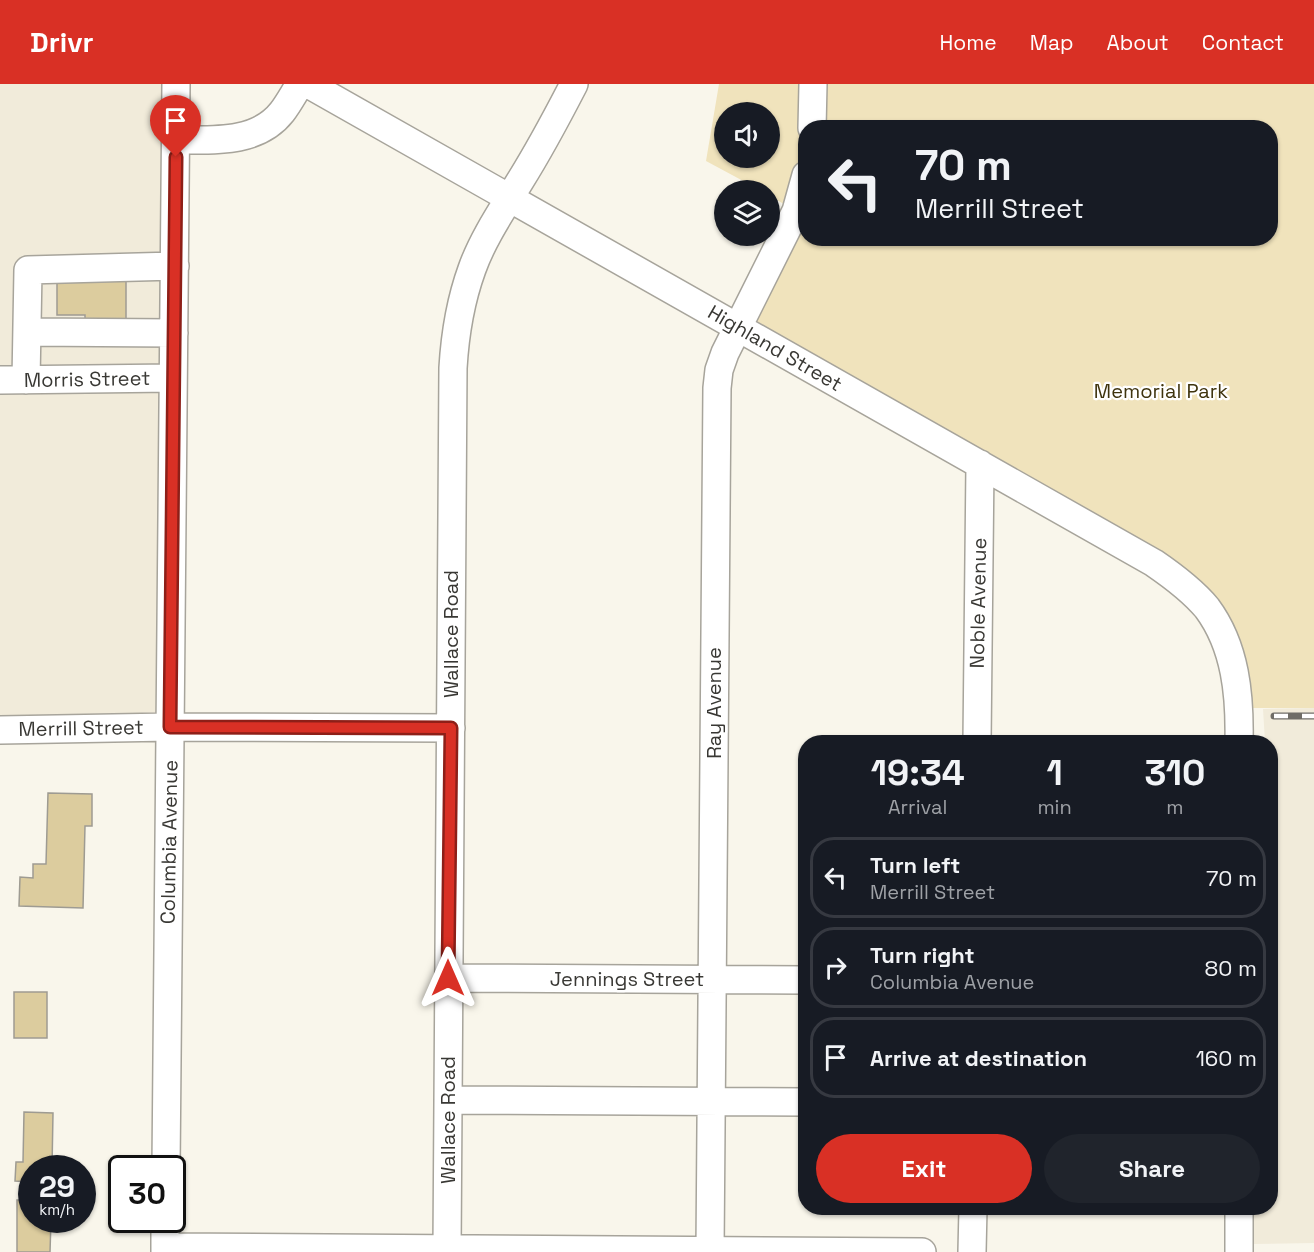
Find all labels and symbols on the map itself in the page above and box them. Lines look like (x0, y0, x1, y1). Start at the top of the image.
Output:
pin (150, 95, 201, 157)
street label: Highland Street (703, 299, 847, 397)
street label: Morris Street (24, 365, 150, 393)
park label: Memorial Park (1094, 378, 1228, 404)
street label: Noble Avenue (964, 537, 992, 669)
street label: Wallace Road (438, 570, 464, 698)
street label: Ray Avenue (701, 647, 727, 759)
street label: Merrill Street (18, 714, 144, 742)
street label: Columbia Avenue (155, 760, 183, 924)
position arrow (416, 946, 480, 1010)
street label: Jennings Street (550, 966, 704, 992)
street label: Wallace Road (435, 1056, 461, 1184)
speed limit sign: 30 (108, 1155, 186, 1233)

